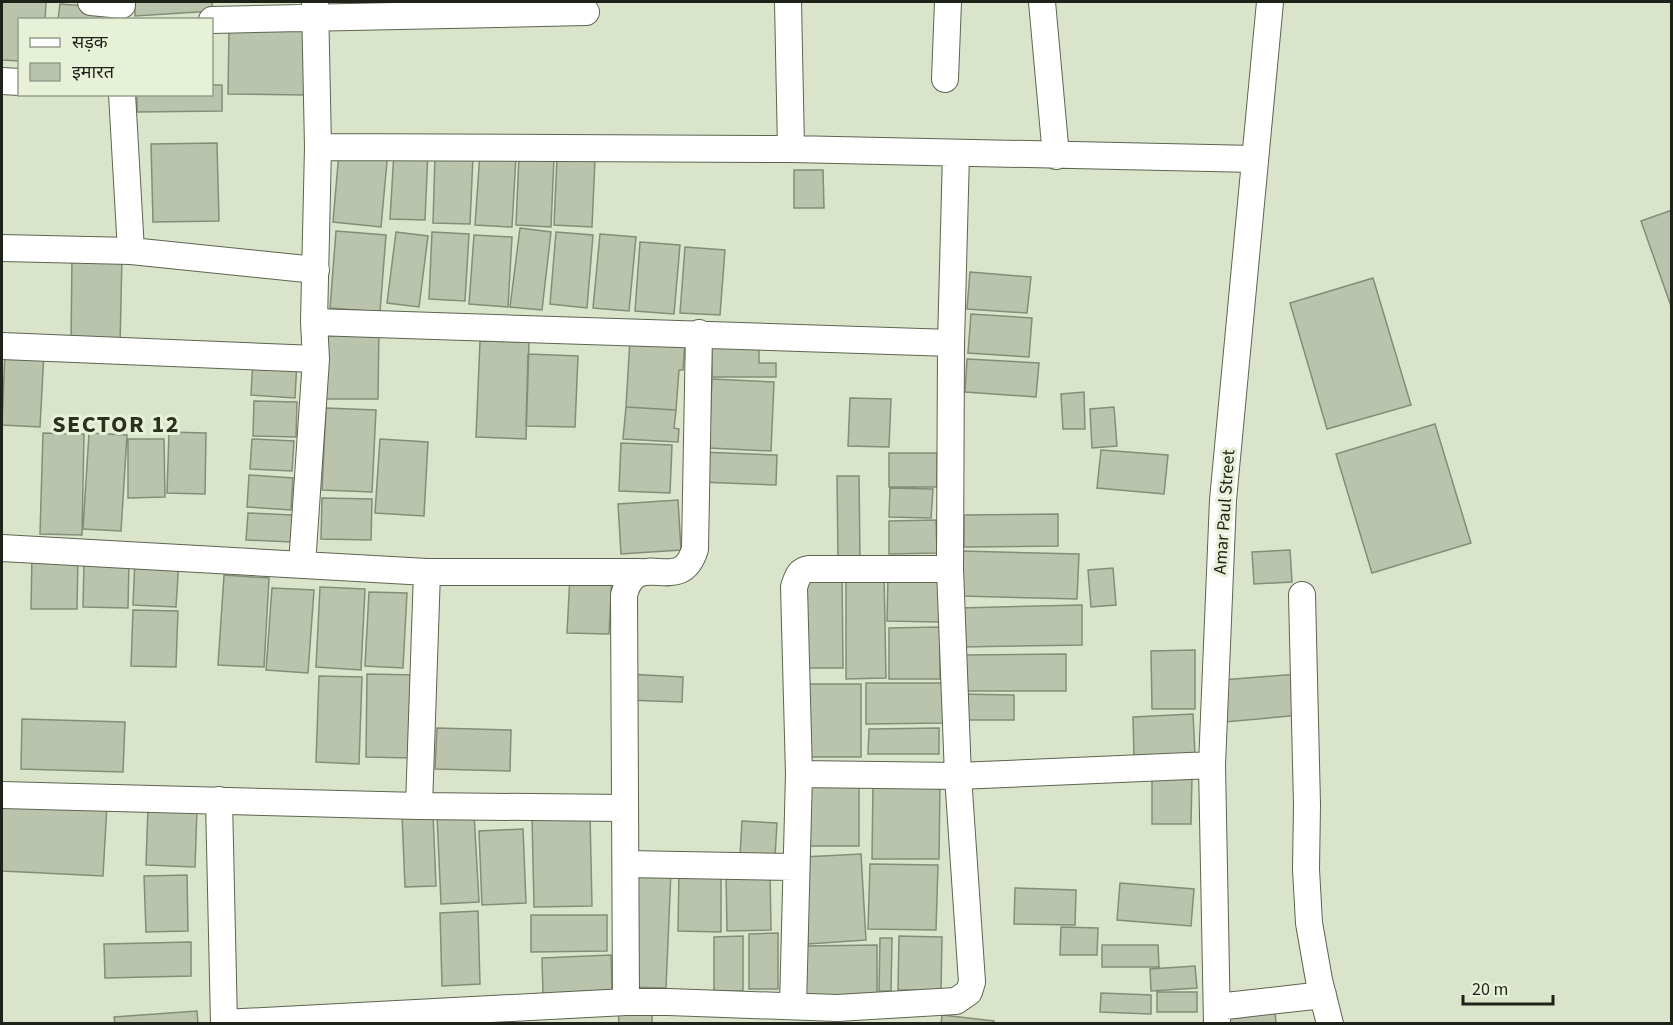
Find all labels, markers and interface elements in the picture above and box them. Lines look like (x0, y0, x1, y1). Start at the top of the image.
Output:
legend (18, 18, 213, 96)
text: सड़क (72, 30, 109, 55)
text: इमारत (72, 60, 115, 85)
district label: SECTOR 12 (52, 407, 180, 442)
street label: Amar Paul Street (1208, 449, 1241, 575)
scale bar (1463, 968, 1553, 1006)
text: 20 m (1472, 977, 1508, 1002)

